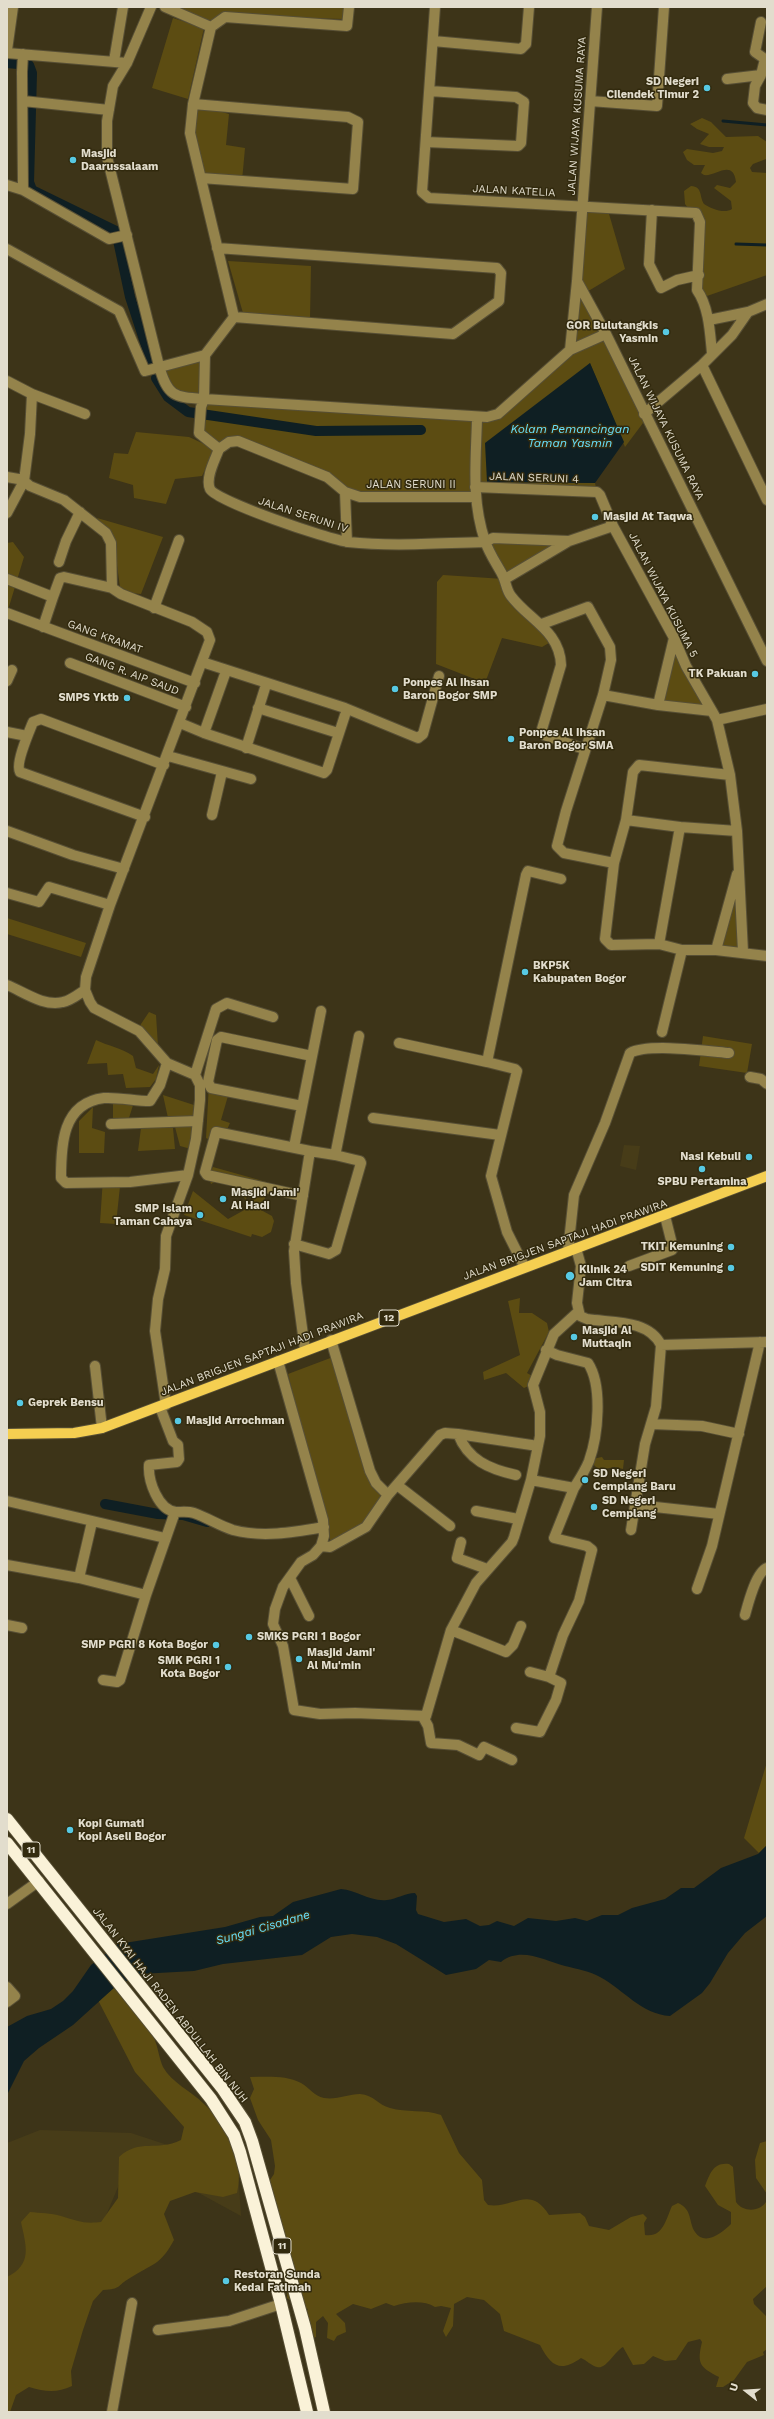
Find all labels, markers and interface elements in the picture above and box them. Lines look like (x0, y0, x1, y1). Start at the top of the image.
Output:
street label: JALAN WIJAYA KUSUMA RAYA (565, 36, 589, 196)
place label: SD Negeri Cilendek Timur 2 (606, 75, 699, 101)
marker: SD Negeri Cilendek Timur 2 (702, 83, 712, 93)
place label: Masjid Daarussalaam (81, 147, 158, 173)
marker: Masjid Daarussalaam (68, 155, 78, 165)
street label: JALAN KATELIA (472, 182, 556, 200)
place label: GOR Bulutangkis Yasmin (566, 319, 658, 345)
marker: GOR Bulutangkis Yasmin (661, 327, 671, 337)
street label: JALAN WIJAYA KUSUMA RAYA (625, 354, 707, 502)
water label: Kolam Pemancingan Taman Yasmin (511, 422, 629, 450)
street label: JALAN SERUNI 4 (489, 470, 579, 486)
street label: JALAN SERUNI II (366, 478, 456, 492)
street label: JALAN SERUNI IV (256, 494, 350, 536)
place label: Masjid At Taqwa (603, 510, 692, 524)
marker: Masjid At Taqwa (590, 512, 600, 522)
street label: JALAN WIJAYA KUSUMA 5 (626, 530, 700, 660)
street label: GANG KRAMAT (66, 617, 144, 657)
street label: GANG R. AIP SAUD (83, 650, 181, 698)
place label: TK Pakuan (689, 667, 747, 681)
marker: TK Pakuan (750, 669, 760, 679)
place label: Ponpes Al Ihsan Baron Bogor SMP (403, 676, 497, 702)
marker: Ponpes Al Ihsan Baron Bogor SMP (390, 684, 400, 694)
place label: SMPS Yktb (58, 691, 119, 705)
marker: SMPS Yktb (122, 693, 132, 703)
place label: Ponpes Al Ihsan Baron Bogor SMA (519, 726, 613, 752)
marker: Ponpes Al Ihsan Baron Bogor SMA (506, 734, 516, 744)
place label: BKP5K Kabupaten Bogor (533, 959, 626, 985)
marker: BKP5K Kabupaten Bogor (520, 967, 530, 977)
place label: Nasi Kebuli (680, 1150, 741, 1164)
marker: Nasi Kebuli (744, 1152, 754, 1162)
marker: SPBU Pertamina (697, 1164, 707, 1174)
place label: SPBU Pertamina (657, 1175, 747, 1189)
place label: Masjid Jami' Al Hadi (231, 1186, 299, 1212)
marker: Masjid Jami' Al Hadi (218, 1194, 228, 1204)
street label: JALAN BRIGJEN SAPTAJI HADI PRAWIRA (461, 1197, 669, 1283)
place label: SMP Islam Taman Cahaya (114, 1202, 192, 1228)
marker: SMP Islam Taman Cahaya (195, 1210, 205, 1220)
place label: TKIT Kemuning (641, 1240, 723, 1254)
marker: TKIT Kemuning (726, 1242, 736, 1252)
place label: SDIT Kemuning (640, 1261, 723, 1275)
place label: Klinik 24 Jam Citra (579, 1263, 632, 1289)
marker: SDIT Kemuning (726, 1263, 736, 1273)
marker: Klinik 24 Jam Citra (564, 1270, 576, 1282)
street label: JALAN BRIGJEN SAPTAJI HADI PRAWIRA (159, 1309, 365, 1399)
road number: 12 (379, 1310, 399, 1326)
place label: Masjid Al Muttaqin (582, 1324, 632, 1350)
marker: Masjid Al Muttaqin (569, 1332, 579, 1342)
place label: Geprek Bensu (28, 1396, 104, 1410)
marker: Geprek Bensu (15, 1398, 25, 1408)
place label: Masjid Arrochman (186, 1414, 285, 1428)
marker: Masjid Arrochman (173, 1416, 183, 1426)
place label: SD Negeri Cemplang Baru (593, 1467, 676, 1493)
marker: SD Negeri Cemplang Baru (580, 1475, 590, 1485)
place label: SD Negeri Cemplang (602, 1494, 656, 1520)
marker: SD Negeri Cemplang (589, 1502, 599, 1512)
place label: SMKS PGRI 1 Bogor (257, 1630, 361, 1644)
marker: SMKS PGRI 1 Bogor (244, 1632, 254, 1642)
place label: SMP PGRI 8 Kota Bogor (81, 1638, 208, 1652)
marker: SMP PGRI 8 Kota Bogor (211, 1640, 221, 1650)
place label: Masjid Jami' Al Mu'min (307, 1646, 375, 1672)
place label: SMK PGRI 1 Kota Bogor (158, 1654, 220, 1680)
marker: Masjid Jami' Al Mu'min (294, 1654, 304, 1664)
marker: SMK PGRI 1 Kota Bogor (223, 1662, 233, 1672)
place label: Kopi Gumati Kopi Aseli Bogor (78, 1817, 166, 1843)
marker: Kopi Gumati Kopi Aseli Bogor (65, 1825, 75, 1835)
road number: 11 (22, 1842, 40, 1858)
street label: JALAN KYAI HAJI RADEN ABDULLAH BIN NUH (90, 1905, 250, 2105)
water label: Sungai Cisadane (214, 1908, 312, 1948)
road number: 11 (273, 2238, 291, 2254)
place label: Restoran Sunda Kedai Fatimah (234, 2268, 320, 2294)
marker: Restoran Sunda Kedai Fatimah (221, 2276, 231, 2286)
north arrow (726, 2371, 766, 2411)
text: U (727, 2382, 741, 2393)

